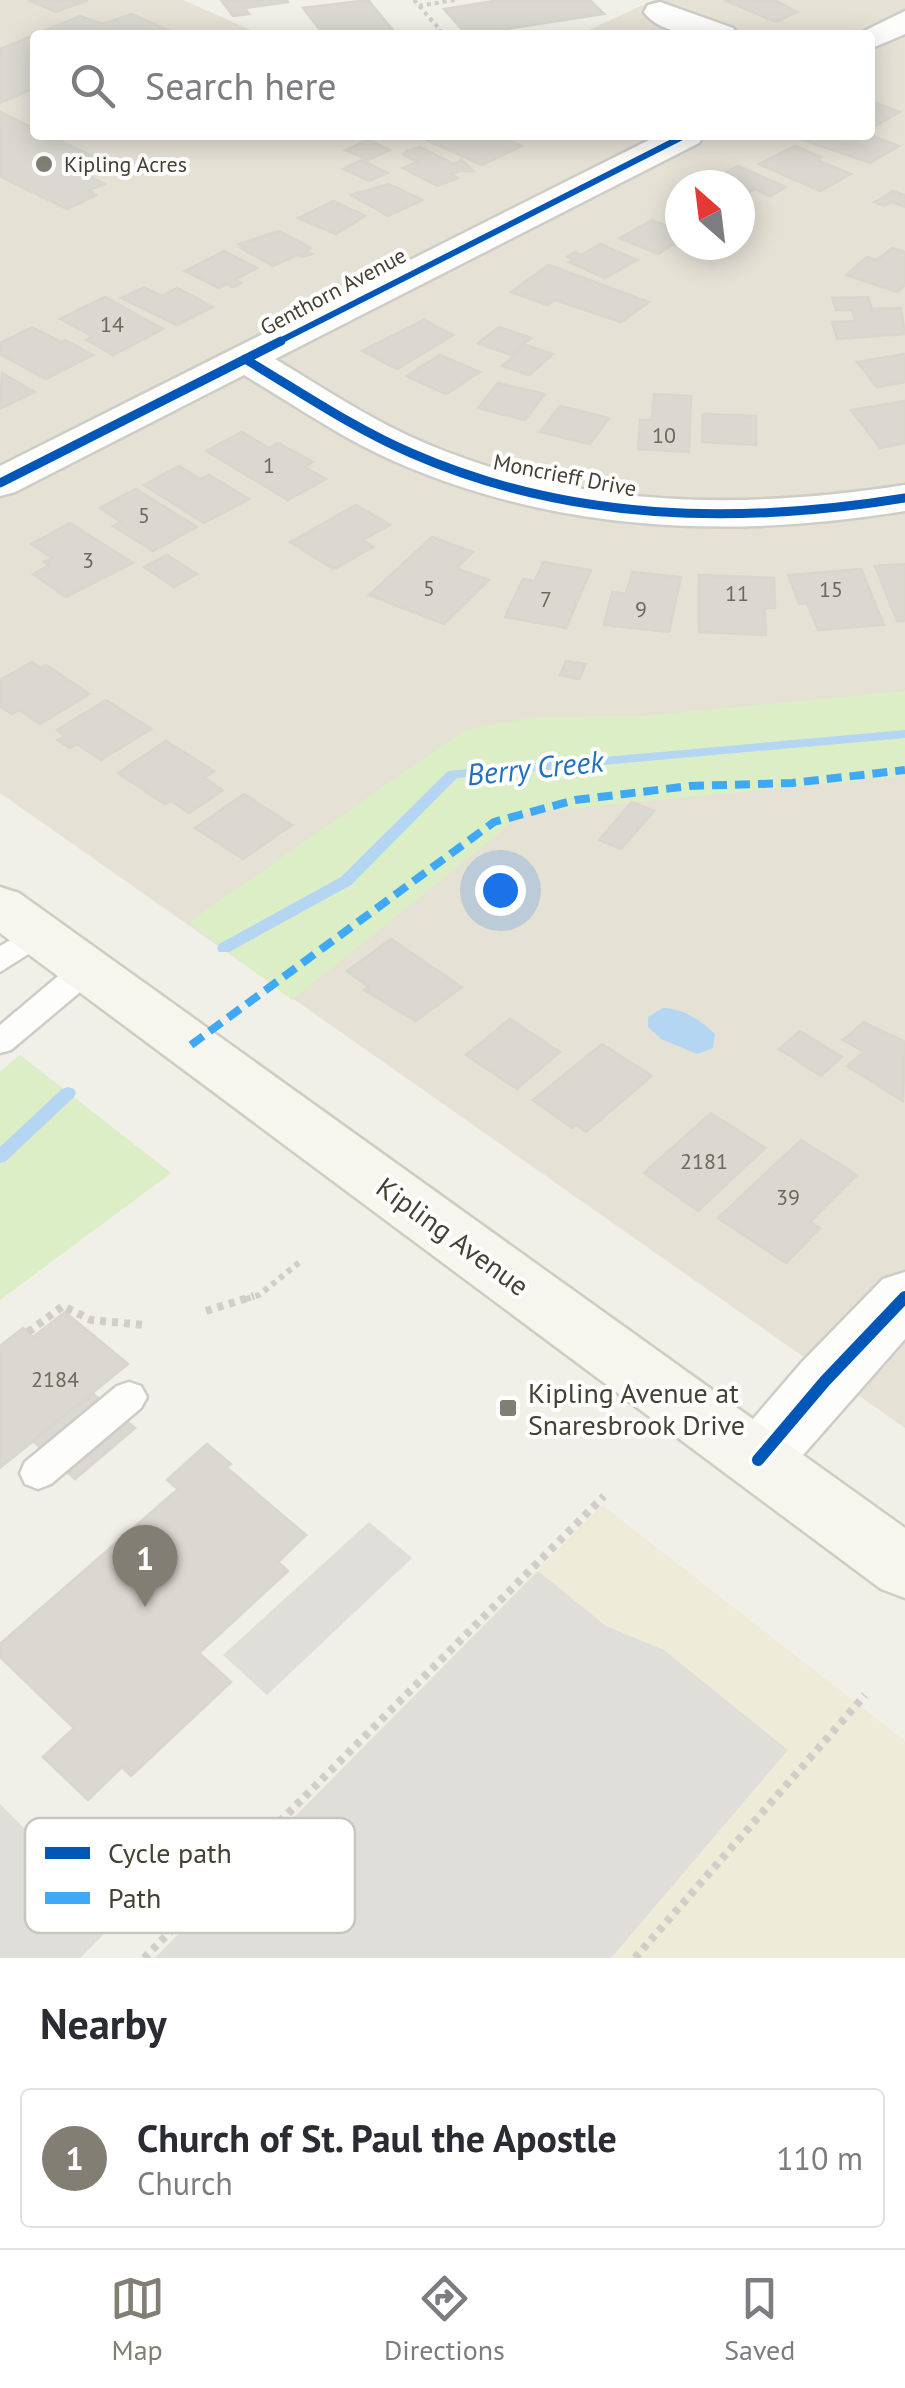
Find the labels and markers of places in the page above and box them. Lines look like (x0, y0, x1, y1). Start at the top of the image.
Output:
place label: Kipling Acres (64, 150, 187, 178)
marker: Kipling Acres (33, 153, 55, 175)
place label: Kipling Avenue at Snaresbrook Drive (528, 1374, 745, 1443)
marker: Kipling Avenue at Snaresbrook Drive (497, 1397, 519, 1419)
pin: 1 (112, 1524, 178, 1607)

